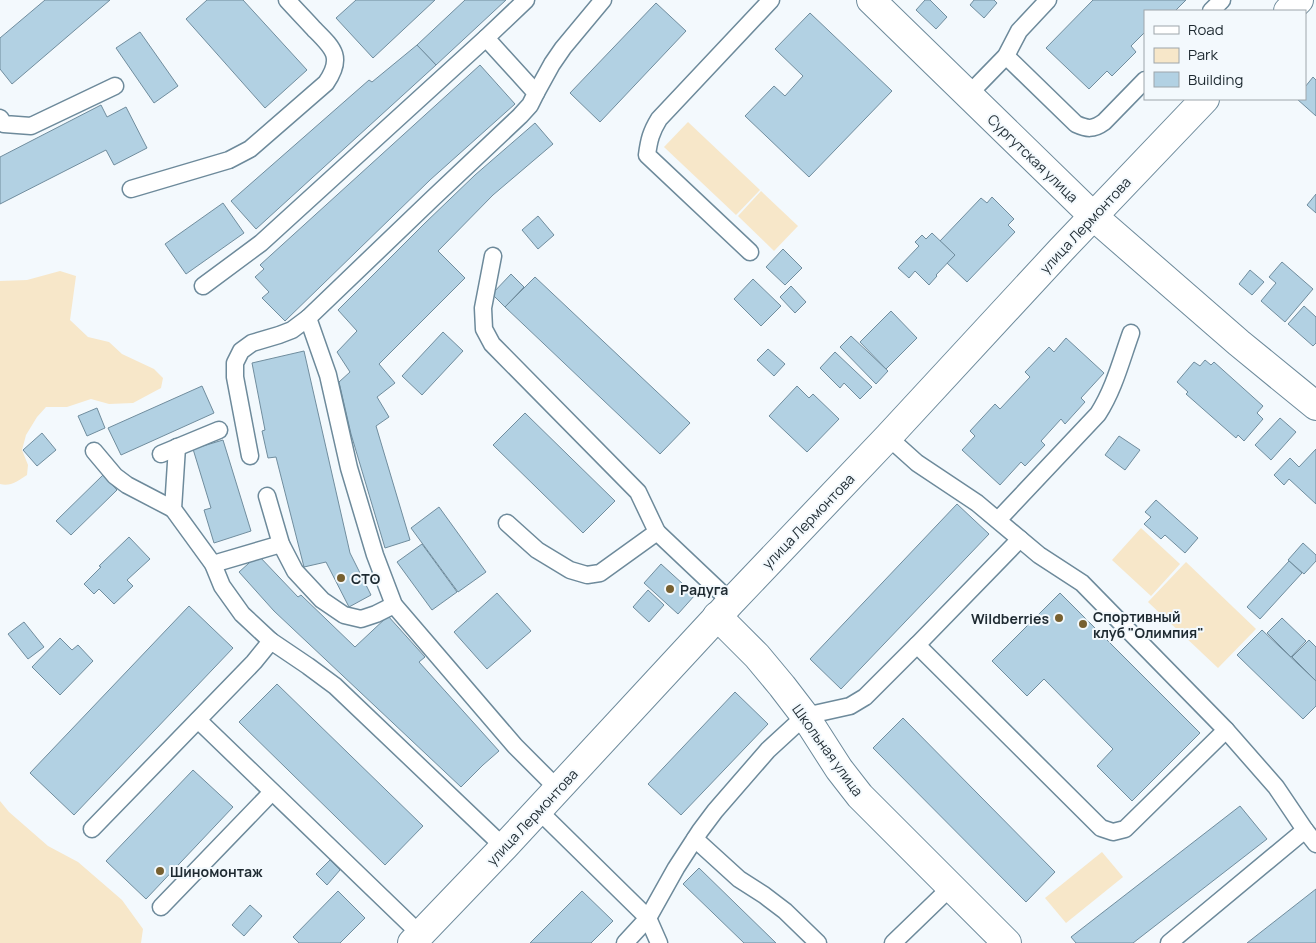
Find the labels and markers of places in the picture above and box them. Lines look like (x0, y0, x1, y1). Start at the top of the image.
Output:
place label: СТО (351, 569, 381, 588)
marker: СТО (335, 572, 347, 584)
place label: Радуга (680, 580, 728, 599)
marker: Радуга (664, 583, 676, 595)
place label: Спортивный клуб "Олимпия" (1093, 607, 1204, 642)
place label: Wildberries (971, 609, 1049, 628)
marker: Wildberries (1053, 612, 1065, 624)
marker: Спортивный клуб "Олимпия" (1077, 618, 1089, 630)
place label: Шиномонтаж (170, 862, 263, 881)
marker: Шиномонтаж (154, 865, 166, 877)

